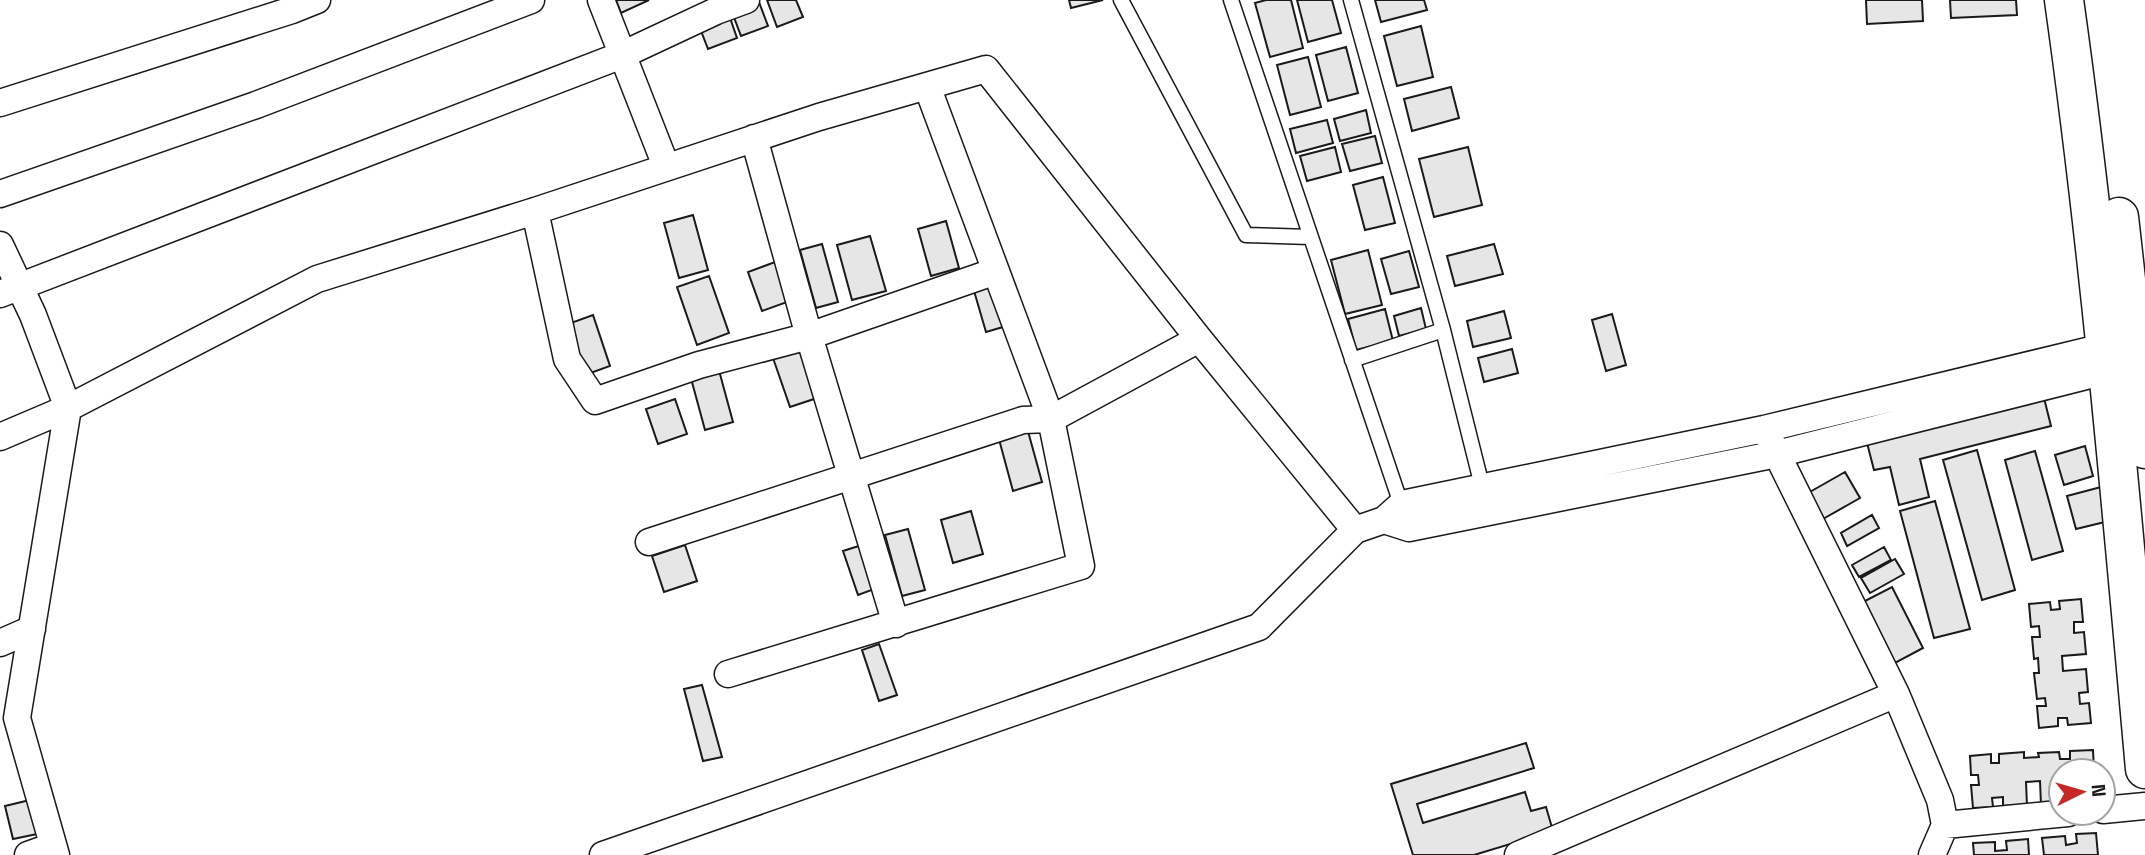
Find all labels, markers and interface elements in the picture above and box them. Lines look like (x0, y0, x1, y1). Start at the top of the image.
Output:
north arrow (2047, 757, 2117, 827)
text: N (2085, 783, 2111, 798)

